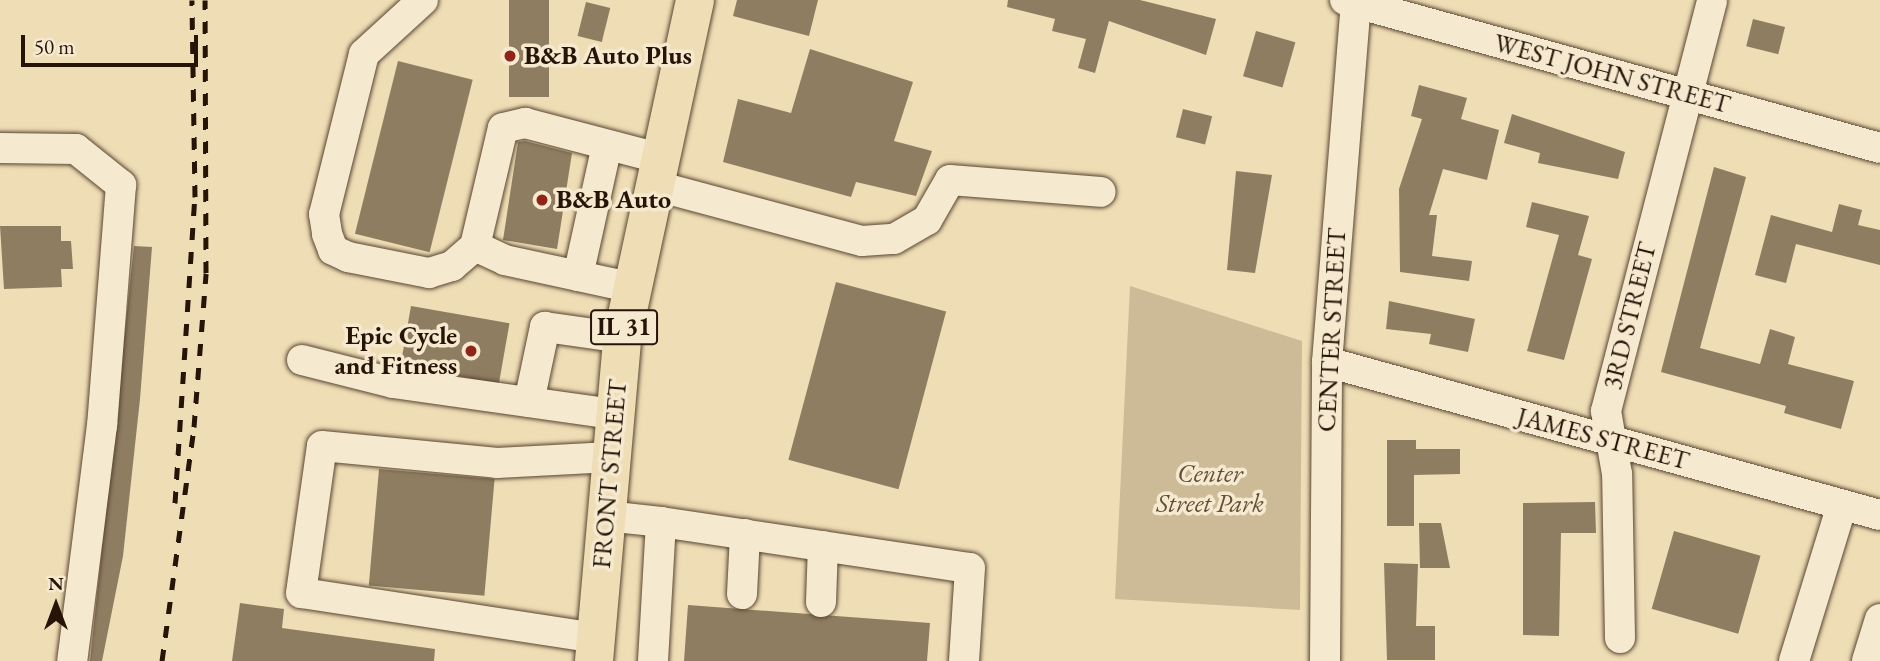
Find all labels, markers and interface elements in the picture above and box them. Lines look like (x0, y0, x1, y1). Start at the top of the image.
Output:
scale bar (24, 21, 201, 65)
street label: WEST JOHN STREET (1490, 27, 1734, 121)
text: 50 m (34, 33, 75, 60)
place label: B&B Auto Plus (524, 40, 692, 72)
marker: B&B Auto Plus (502, 48, 518, 64)
place label: B&B Auto (556, 184, 671, 216)
marker: B&B Auto (534, 192, 550, 208)
street label: CENTER STREET (1311, 227, 1353, 433)
street label: 3RD STREET (1597, 239, 1663, 393)
road number: IL 31 (589, 306, 659, 348)
place label: Epic Cycle and Fitness (334, 320, 457, 382)
marker: Epic Cycle and Fitness (463, 343, 479, 359)
street label: FRONT STREET (586, 378, 634, 570)
street label: JAMES STREET (1513, 401, 1693, 477)
park label: Center Street Park (1156, 458, 1264, 520)
north arrow (21, 570, 91, 640)
text: N (48, 571, 64, 596)

